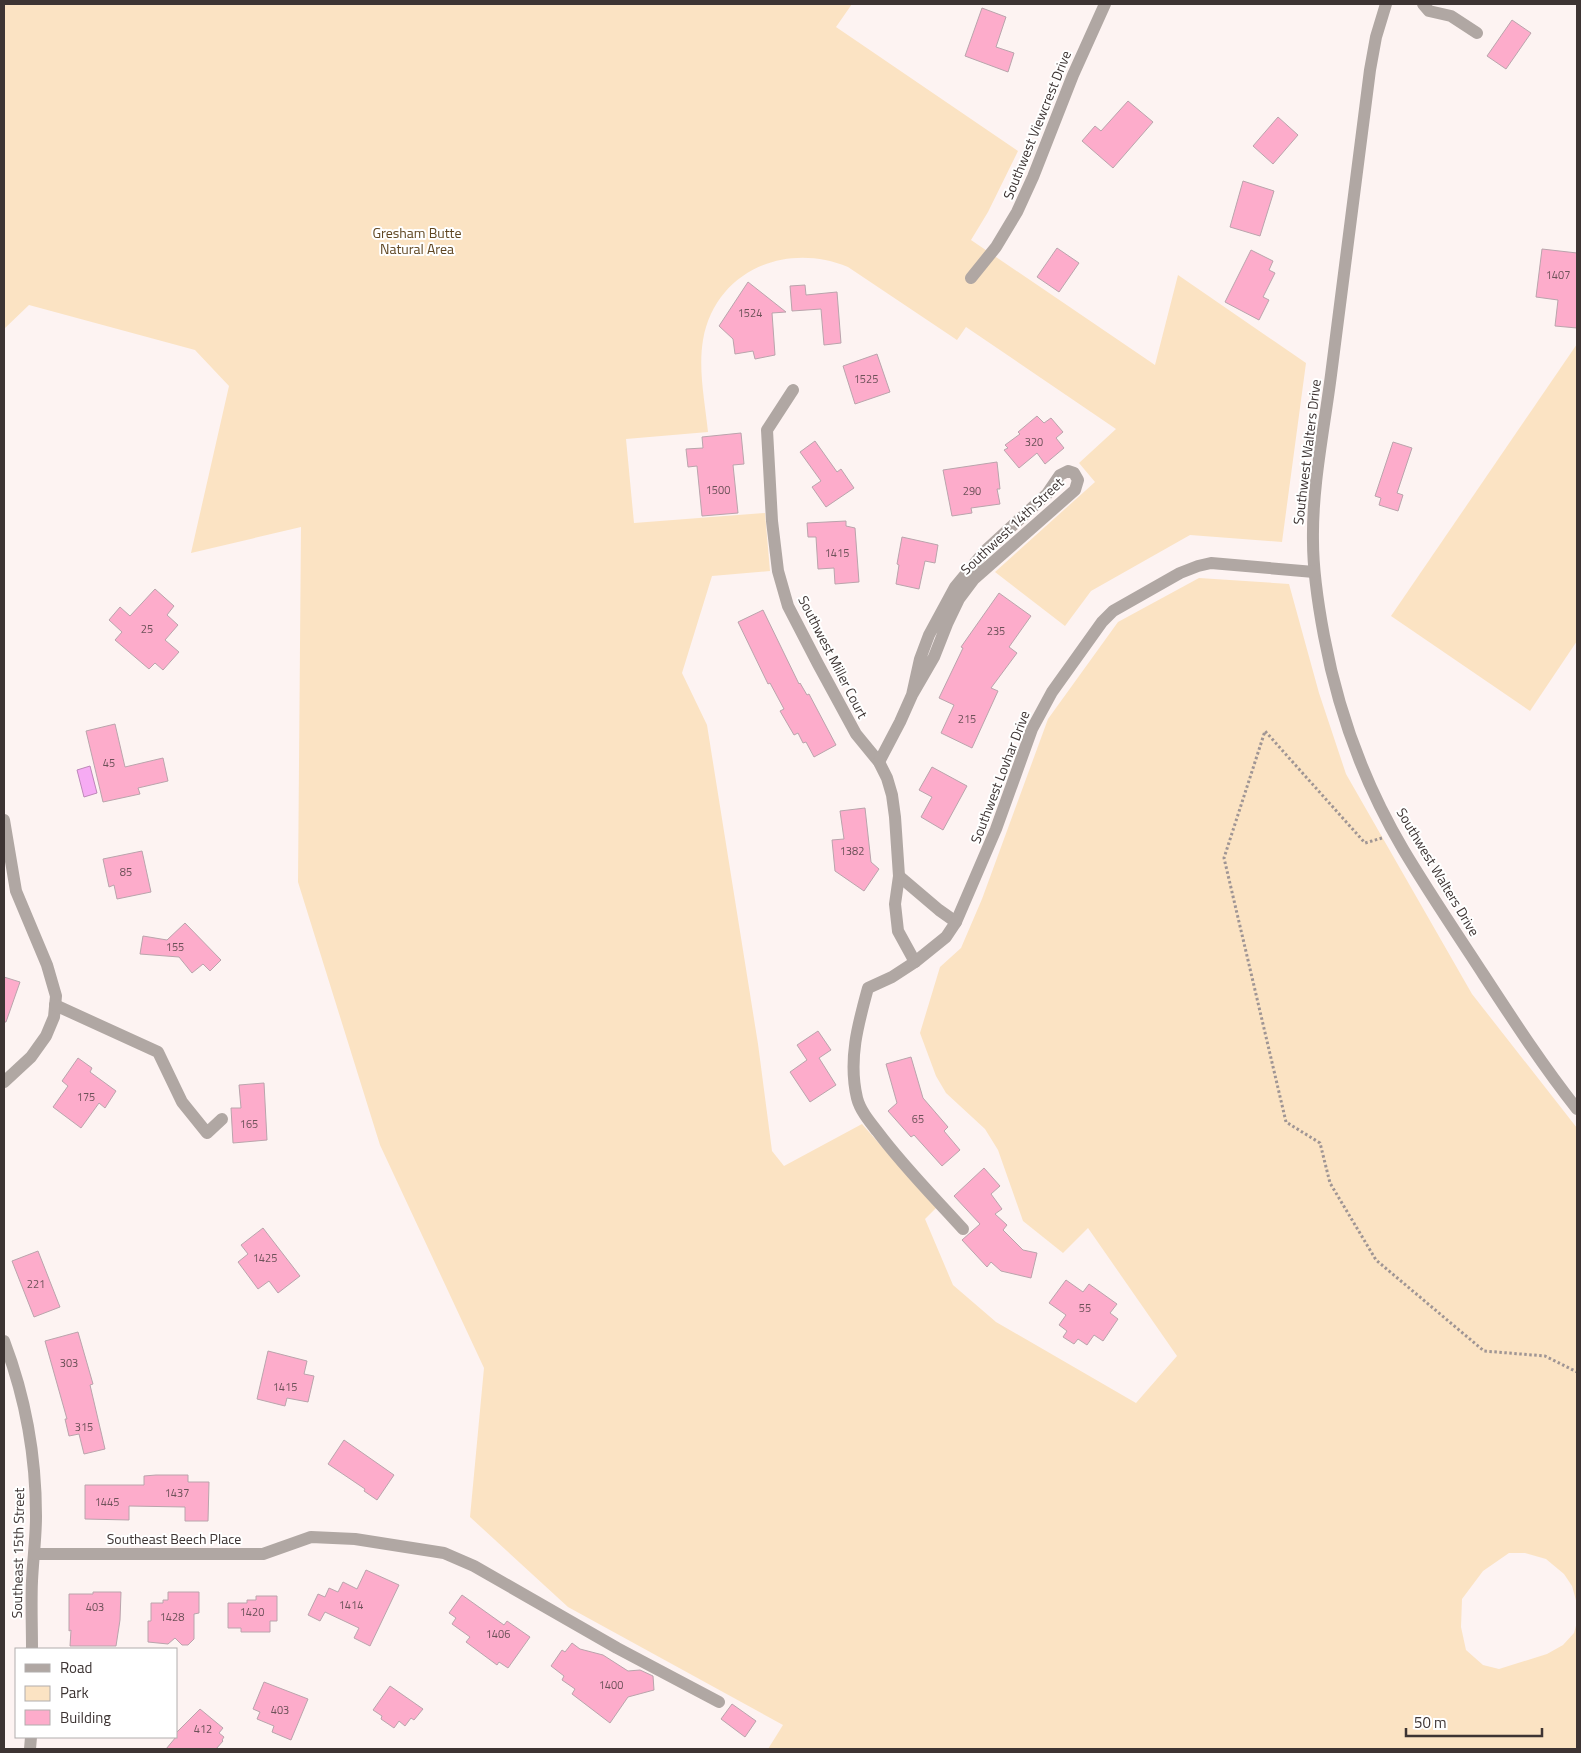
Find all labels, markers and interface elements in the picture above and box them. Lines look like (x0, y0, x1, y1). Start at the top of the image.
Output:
street label: Southwest Viewcrest Drive (997, 47, 1076, 202)
park label: Gresham Butte Natural Area (372, 222, 462, 259)
house number: 1407 (1546, 267, 1570, 283)
house number: 1524 (738, 305, 762, 321)
house number: 1525 (854, 371, 878, 387)
street label: Southwest Walters Drive (1287, 378, 1326, 526)
house number: 320 (1025, 434, 1043, 450)
street label: Southwest 14th Street (955, 472, 1068, 579)
house number: 1500 (706, 482, 730, 498)
house number: 290 (963, 483, 981, 499)
house number: 1415 (825, 545, 849, 561)
street label: Southwest Miller Court (793, 592, 874, 722)
house number: 25 (141, 621, 153, 637)
house number: 235 (987, 623, 1005, 639)
street label: Southwest Lovhar Drive (965, 707, 1035, 846)
house number: 215 (958, 711, 976, 727)
house number: 45 (103, 755, 115, 771)
street label: Southwest Walters Drive (1392, 804, 1485, 940)
house number: 1382 (840, 843, 864, 859)
house number: 85 (120, 864, 132, 880)
house number: 155 (166, 939, 184, 955)
house number: 175 (77, 1089, 95, 1105)
house number: 65 (912, 1111, 924, 1127)
house number: 165 (240, 1116, 258, 1132)
house number: 1425 (253, 1250, 277, 1266)
house number: 221 (27, 1276, 45, 1292)
house number: 55 (1079, 1300, 1091, 1316)
house number: 303 (60, 1355, 78, 1371)
house number: 1415 (273, 1379, 297, 1395)
house number: 315 (75, 1419, 93, 1435)
house number: 1437 (165, 1485, 189, 1501)
street label: Southeast 15th Street (6, 1487, 29, 1619)
house number: 1445 (95, 1494, 119, 1510)
street label: Southeast Beech Place (107, 1528, 241, 1549)
house number: 1414 (339, 1597, 363, 1613)
house number: 403 (86, 1599, 104, 1615)
house number: 1420 (240, 1604, 264, 1620)
house number: 1428 (160, 1609, 184, 1625)
house number: 1406 (486, 1626, 510, 1642)
legend (15, 1648, 178, 1738)
text: Road (60, 1656, 92, 1679)
house number: 1400 (599, 1677, 623, 1693)
text: Park (60, 1681, 89, 1704)
house number: 403 (271, 1702, 289, 1718)
text: Building (60, 1706, 111, 1729)
scale bar (1406, 1706, 1542, 1738)
text: 50 m (1414, 1711, 1447, 1734)
house number: 412 (194, 1721, 212, 1737)

